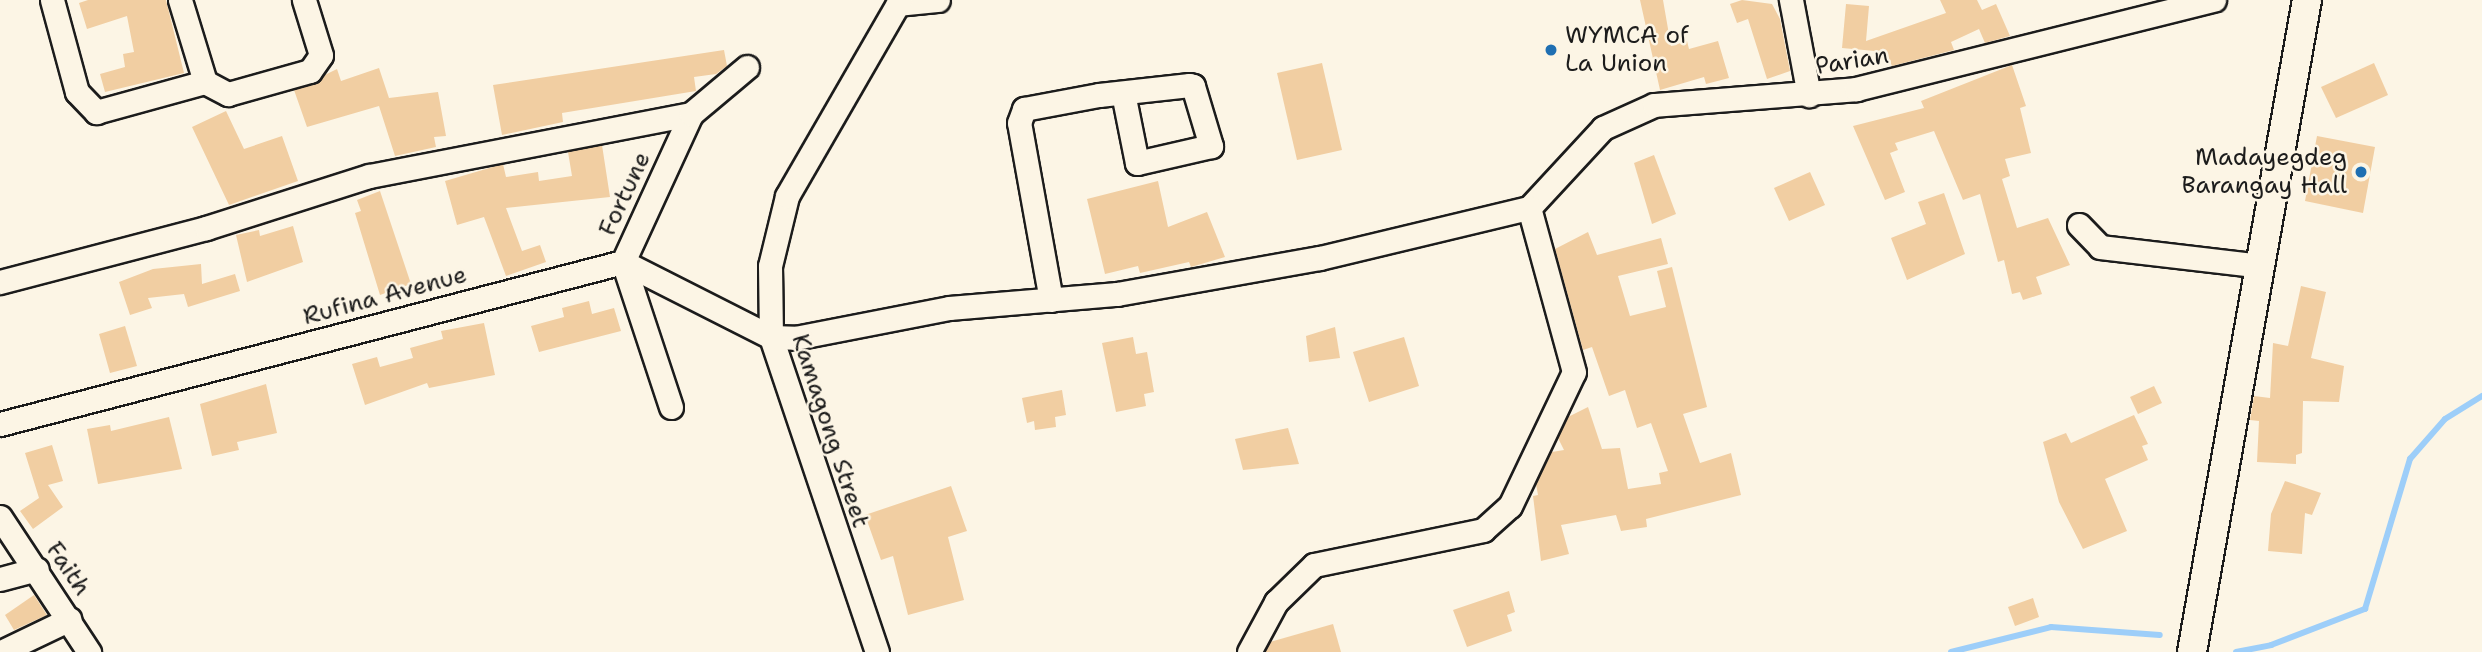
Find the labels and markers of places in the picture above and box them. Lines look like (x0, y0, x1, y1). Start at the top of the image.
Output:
place label: WYMCA of La Union (1565, 22, 1689, 78)
marker: WYMCA of La Union (1543, 42, 1559, 58)
place label: Madayegdeg Barangay Hall (2182, 144, 2347, 200)
marker: Madayegdeg Barangay Hall (2353, 164, 2369, 180)

